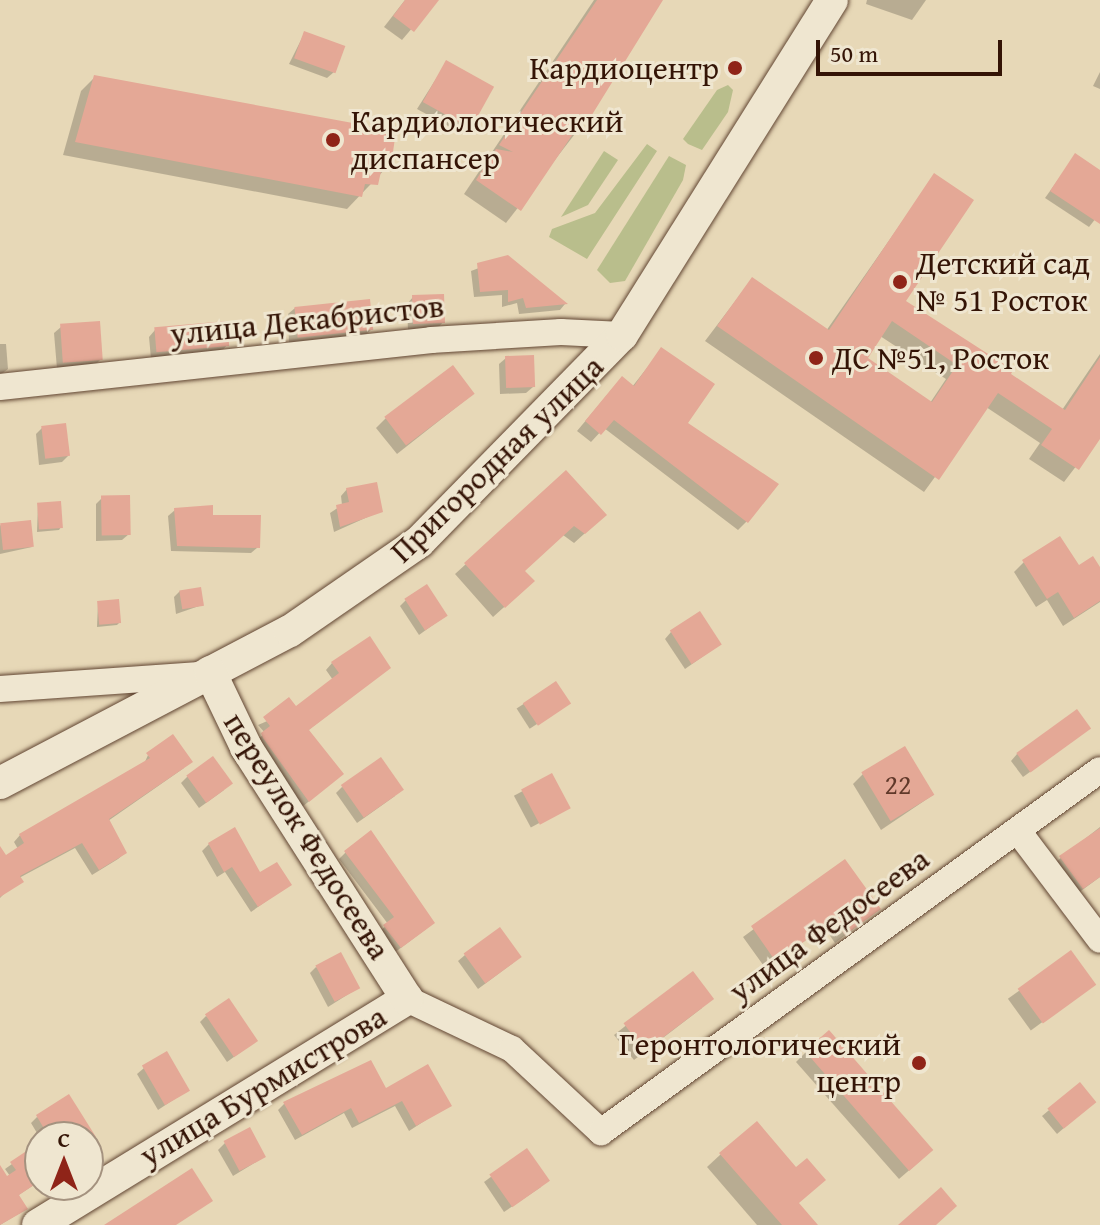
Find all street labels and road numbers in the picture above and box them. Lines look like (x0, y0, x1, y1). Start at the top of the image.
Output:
street label: улица Декабристов (168, 287, 446, 353)
street label: Пригородная улица (383, 348, 611, 570)
street label: переулок Федосеева (215, 705, 399, 967)
street label: улица Федосеева (721, 840, 937, 1010)
street label: улица Бурмистрова (133, 997, 393, 1175)

